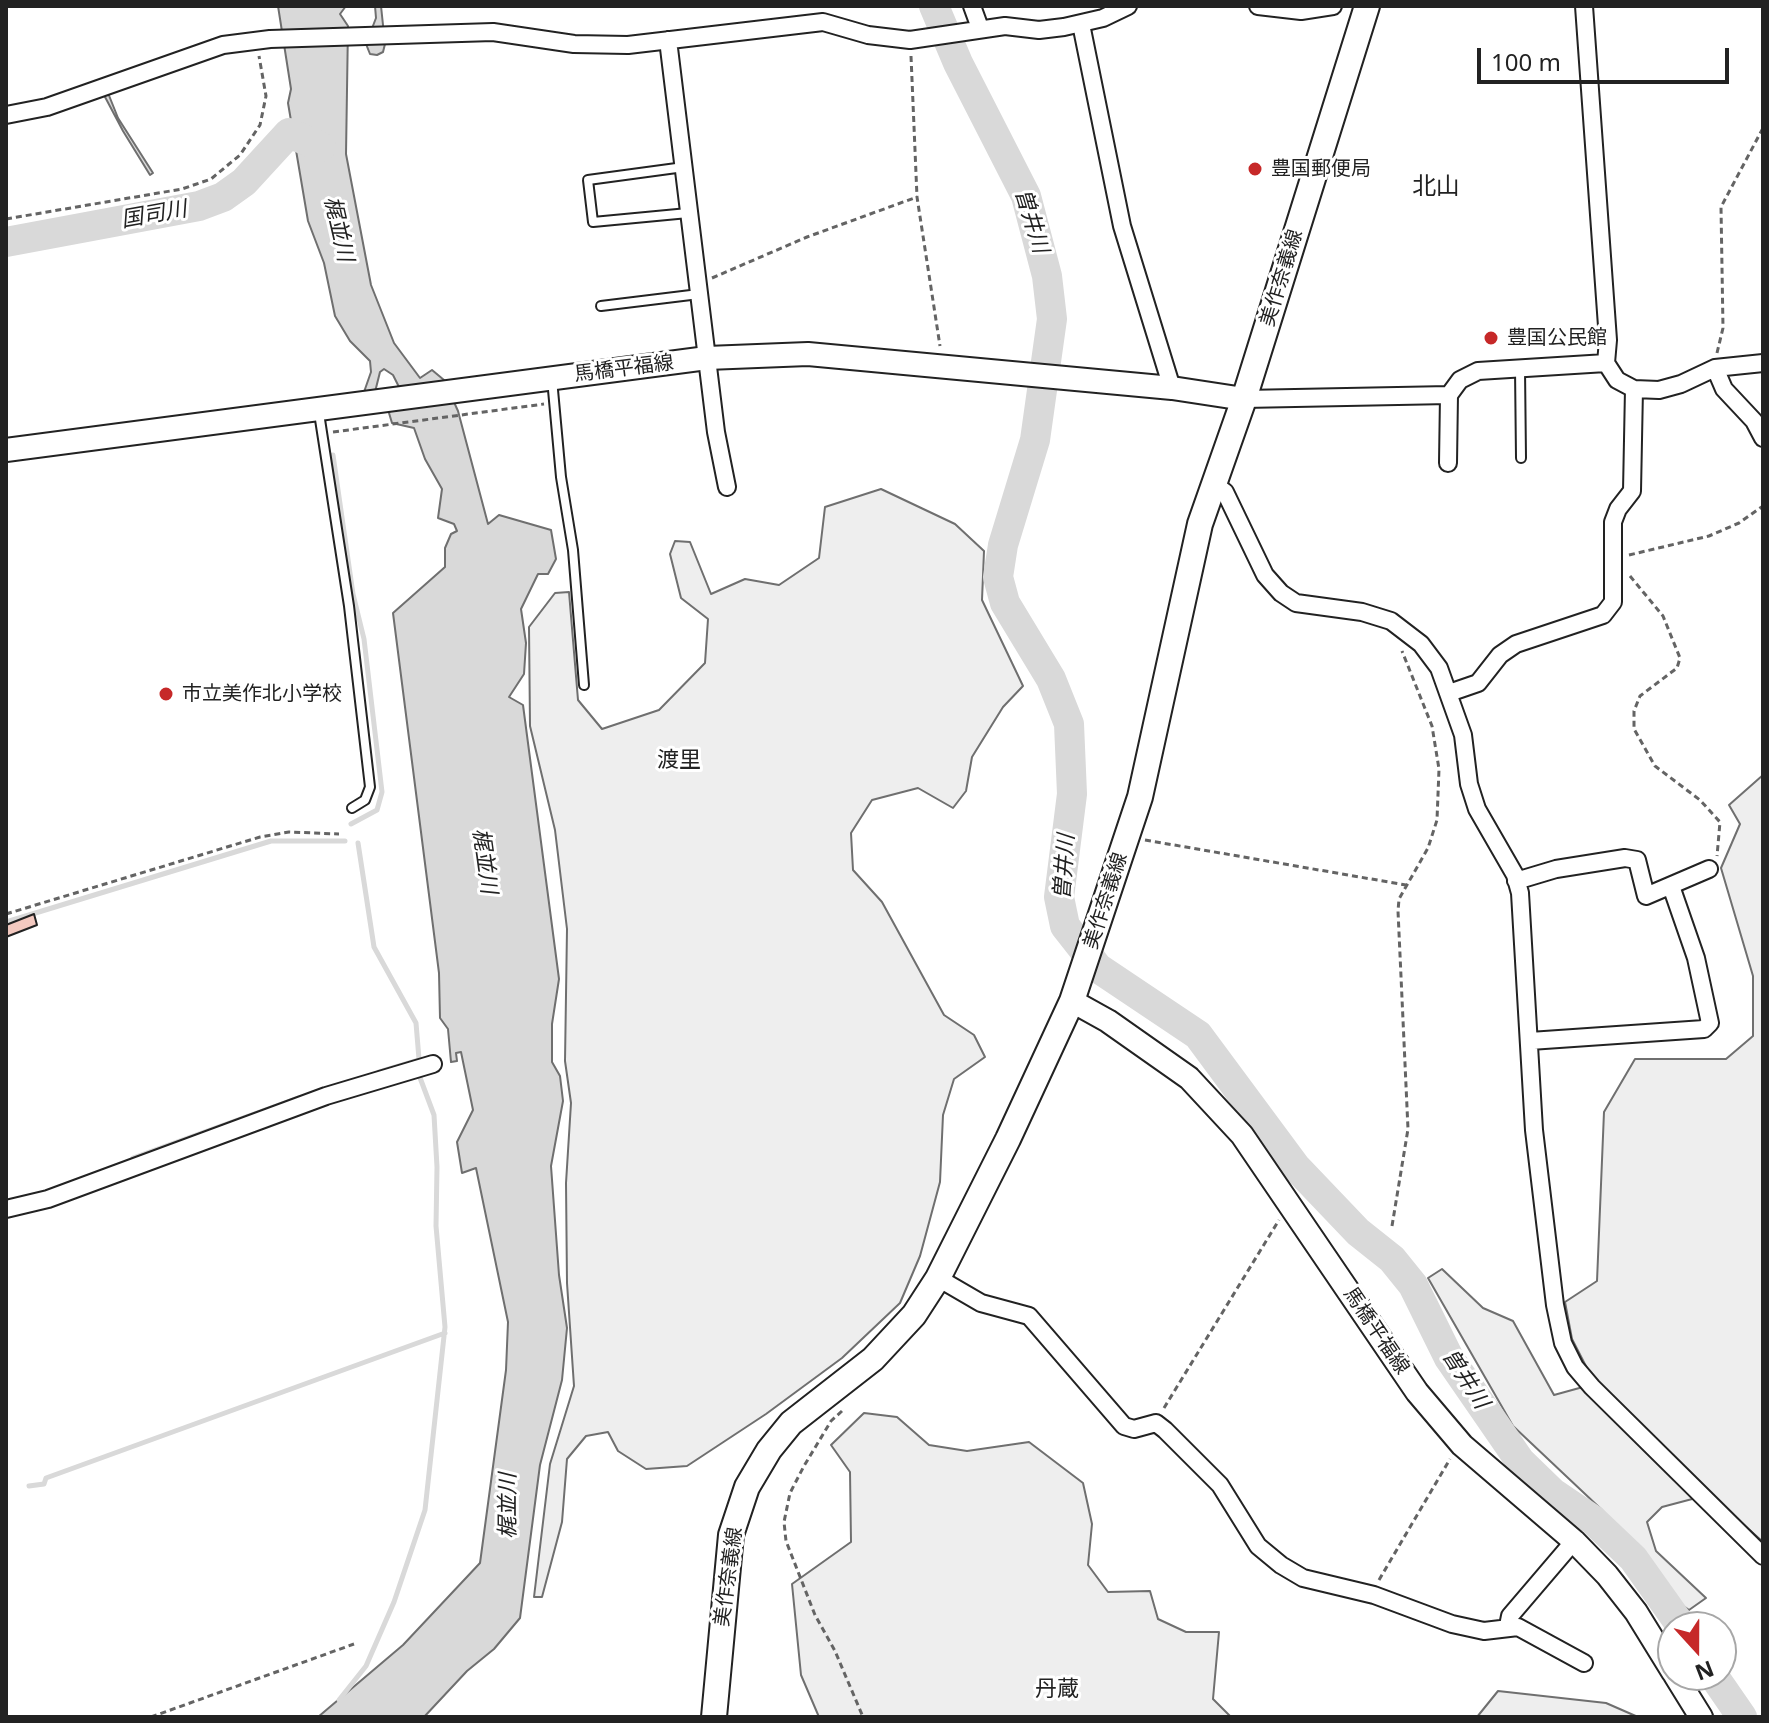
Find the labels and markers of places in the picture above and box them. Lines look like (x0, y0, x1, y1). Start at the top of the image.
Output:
place label: 豊国郵便局 (1271, 157, 1371, 181)
marker: 豊国郵便局 (1246, 160, 1264, 178)
place label: 豊国公民館 (1507, 326, 1607, 350)
marker: 豊国公民館 (1482, 329, 1500, 347)
place label: 市立美作北小学校 (182, 682, 342, 706)
marker: 市立美作北小学校 (157, 685, 175, 703)

